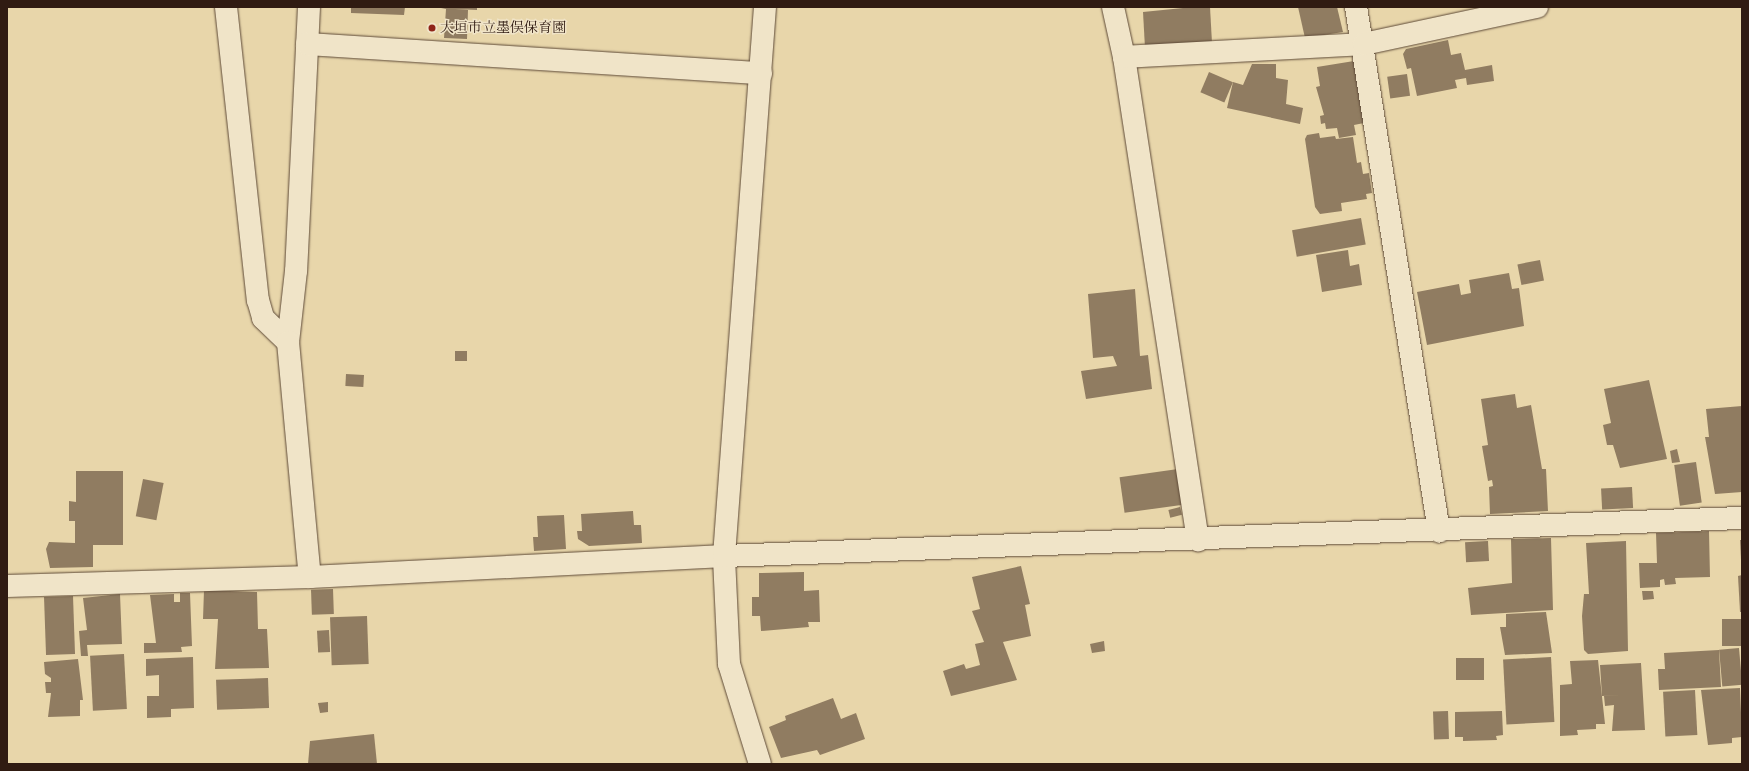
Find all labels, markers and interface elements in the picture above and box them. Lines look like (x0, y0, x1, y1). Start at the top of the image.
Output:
place label: 大垣市立墨俣保育園 (440, 20, 566, 36)
marker: 大垣市立墨俣保育園 (427, 23, 437, 33)

